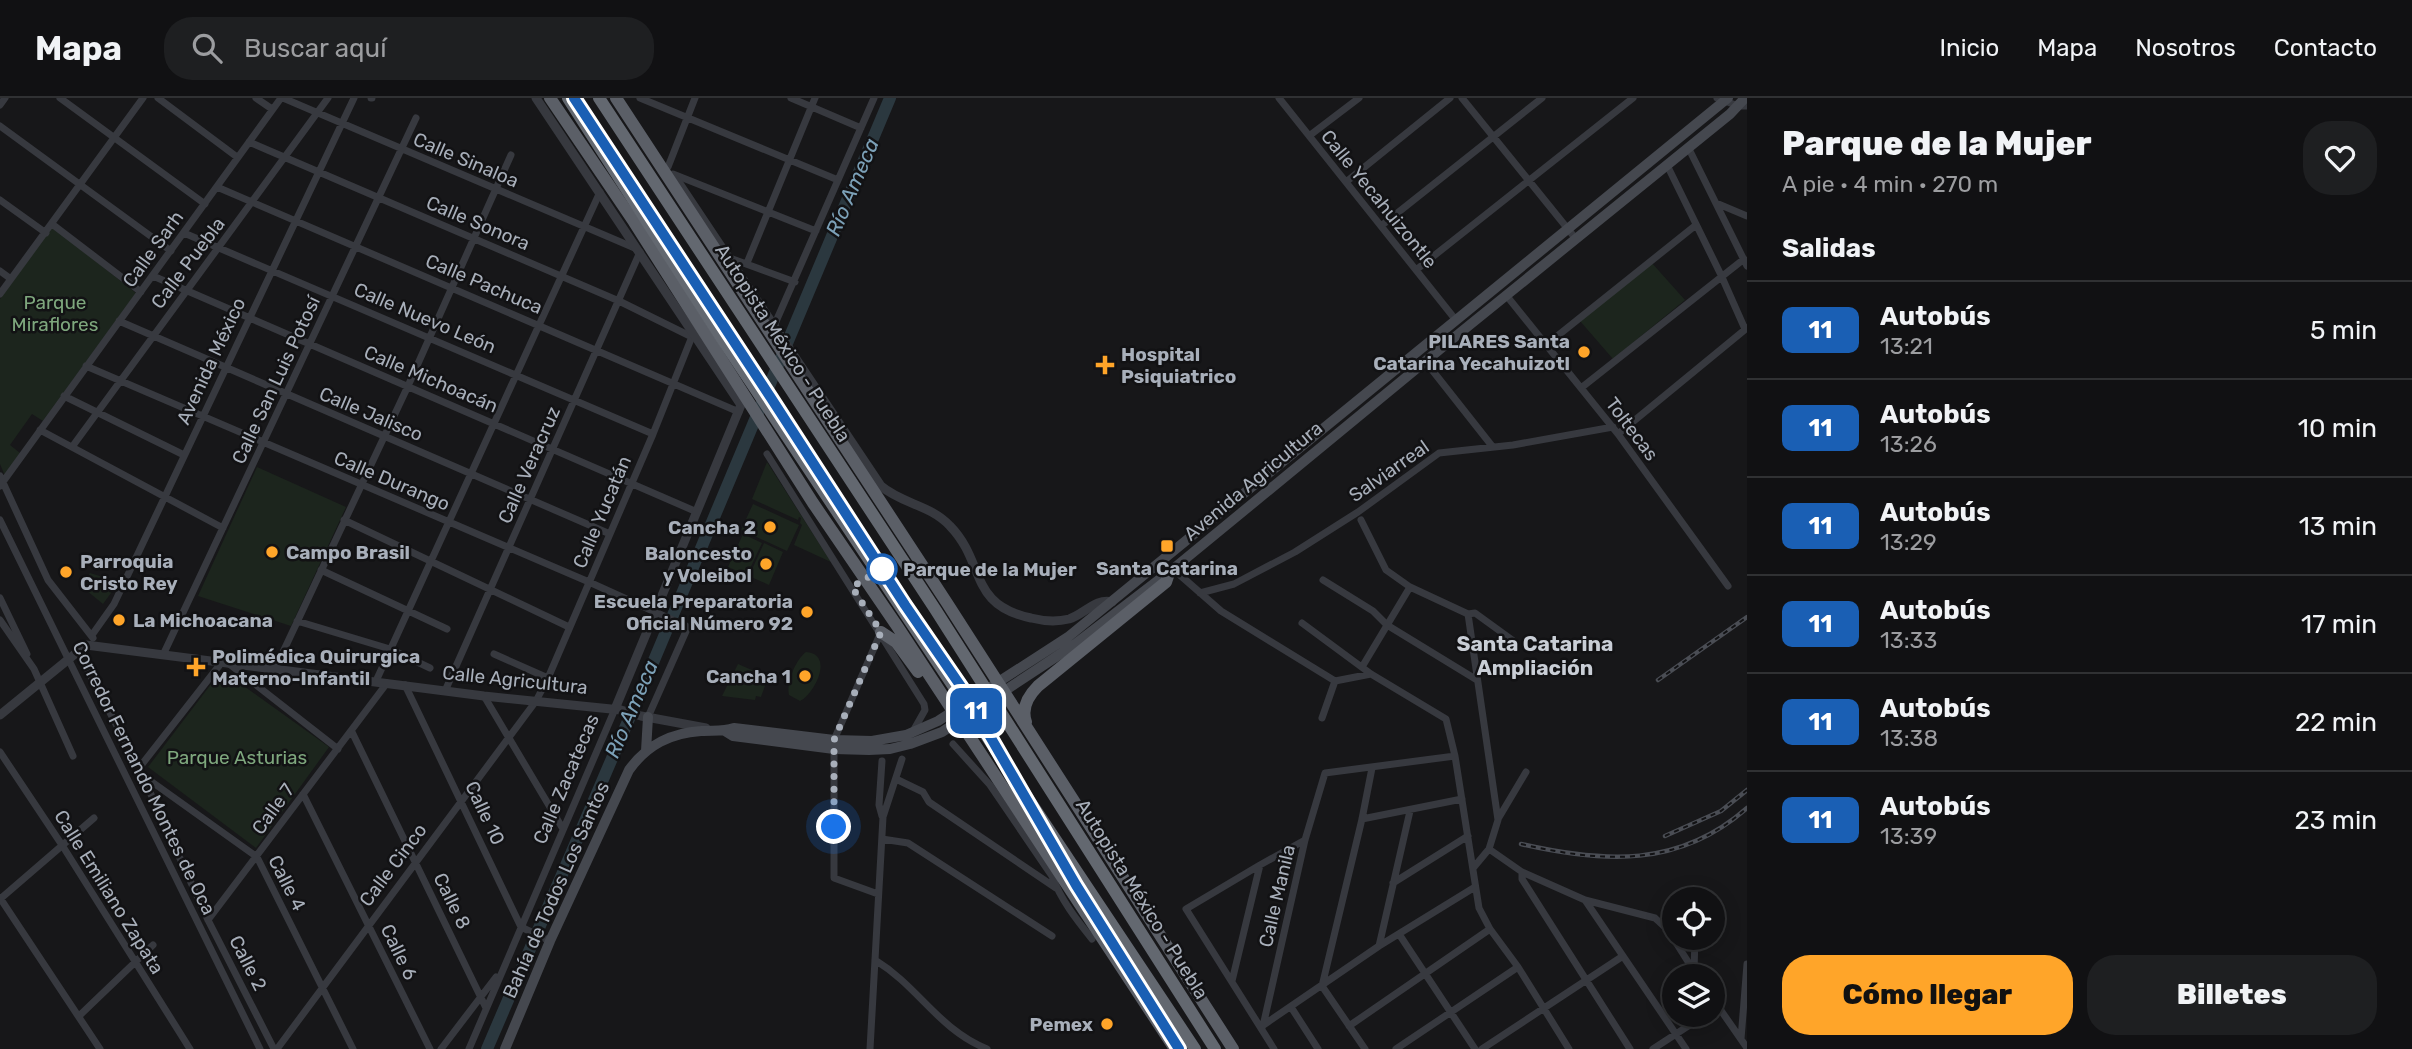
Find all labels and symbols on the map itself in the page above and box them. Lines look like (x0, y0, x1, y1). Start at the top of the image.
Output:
street label: Calle Yecahuizontle (1316, 125, 1442, 273)
street label: Calle Sinaloa (410, 128, 522, 192)
water label: Río Ameca (820, 134, 884, 240)
street label: Calle Sonora (423, 191, 533, 255)
street label: Calle Sarh (118, 206, 188, 292)
street label: Calle Puebla (146, 213, 230, 313)
street label: Autopista México - Puebla (710, 240, 856, 446)
street label: Calle Pachuca (422, 249, 546, 319)
street label: Calle Nuevo León (351, 278, 499, 358)
park label: Parque Miraflores (12, 291, 98, 336)
street label: Calle San Luis Potosí (227, 291, 326, 468)
street label: Avenida México (172, 294, 250, 428)
place label: PILARES Santa Catarina Yecahuizotl (1373, 330, 1570, 375)
street label: Calle Michoacán (361, 340, 501, 418)
place label: Hospital Psiquiatrico (1121, 343, 1236, 388)
marker: PILARES Santa Catarina Yecahuizotl (1576, 344, 1592, 360)
marker: Hospital Psiquiatrico (1095, 355, 1115, 375)
street label: Calle Jalisco (316, 382, 426, 446)
street label: Toltecas (1601, 393, 1663, 465)
street label: Calle Veracruz (493, 403, 565, 527)
street label: Avenida Agricultura (1179, 416, 1327, 546)
street label: Salviarreal (1344, 435, 1434, 507)
street label: Calle Durango (331, 446, 453, 516)
street label: Calle Yucatán (568, 452, 636, 572)
place label: Cancha 2 (668, 516, 756, 539)
marker: Cancha 2 (762, 519, 778, 535)
marker: Santa Catarina (1159, 538, 1175, 554)
place label: Campo Brasil (286, 541, 410, 564)
place label: Baloncesto y Voleibol (645, 542, 752, 587)
marker: Campo Brasil (264, 544, 280, 560)
place label: Parroquia Cristo Rey (80, 550, 178, 595)
marker: Parque de la Mujer (867, 554, 897, 584)
marker: Baloncesto y Voleibol (758, 556, 774, 572)
place label: Santa Catarina (1096, 557, 1238, 580)
place label: Parque de la Mujer (903, 558, 1077, 581)
marker: Parroquia Cristo Rey (58, 564, 74, 580)
place label: Escuela Preparatoria Oficial Número 92 (594, 590, 793, 635)
marker: Escuela Preparatoria Oficial Número 92 (799, 604, 815, 620)
place label: La Michoacana (133, 609, 273, 632)
marker: La Michoacana (111, 612, 127, 628)
district label: Santa Catarina Ampliación (1456, 631, 1614, 680)
street label: Corredor Fernando Montes de Oca (68, 637, 220, 919)
place label: Polimédica Quirurgica Materno-Infantil (212, 645, 420, 690)
water label: Río Ameca (599, 656, 663, 762)
marker: Polimédica Quirurgica Materno-Infantil (186, 657, 206, 677)
street label: Calle Agricultura (441, 661, 589, 699)
place label: Cancha 1 (706, 665, 791, 688)
marker: Cancha 1 (797, 668, 813, 684)
line badge: 11 (944, 688, 1007, 734)
street label: Calle Zacatecas (528, 710, 604, 848)
park label: Parque Asturias (167, 746, 307, 769)
street label: Calle 10 (460, 777, 510, 849)
street label: Bahía de Todos Los Santos (498, 778, 614, 1002)
street label: Calle 7 (247, 779, 299, 839)
street label: Autopista México - Puebla (1071, 795, 1213, 1003)
street label: Calle Emiliano Zapata (49, 806, 169, 978)
your location (816, 809, 851, 844)
street label: Calle Cinco (354, 819, 432, 911)
street label: Calle Manila (1254, 843, 1300, 949)
street label: Calle 4 (263, 851, 311, 915)
street label: Calle 8 (429, 869, 475, 933)
street label: Calle 6 (376, 920, 422, 984)
street label: Calle 2 (224, 932, 272, 994)
place label: Pemex (1029, 1013, 1093, 1036)
marker: Pemex (1099, 1016, 1115, 1032)

